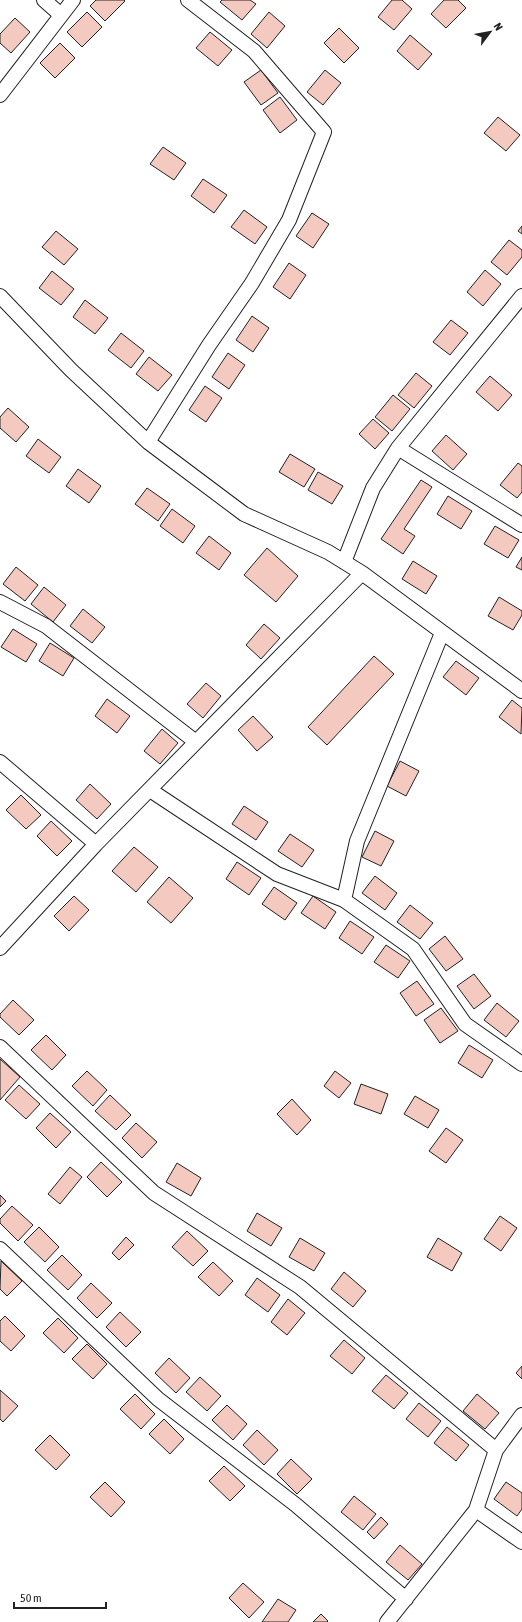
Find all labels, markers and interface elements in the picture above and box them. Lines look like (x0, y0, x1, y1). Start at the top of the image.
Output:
north arrow (470, 12, 510, 52)
text: N (492, 21, 505, 33)
scale bar (14, 1584, 106, 1610)
text: 50 m (20, 1591, 42, 1605)

